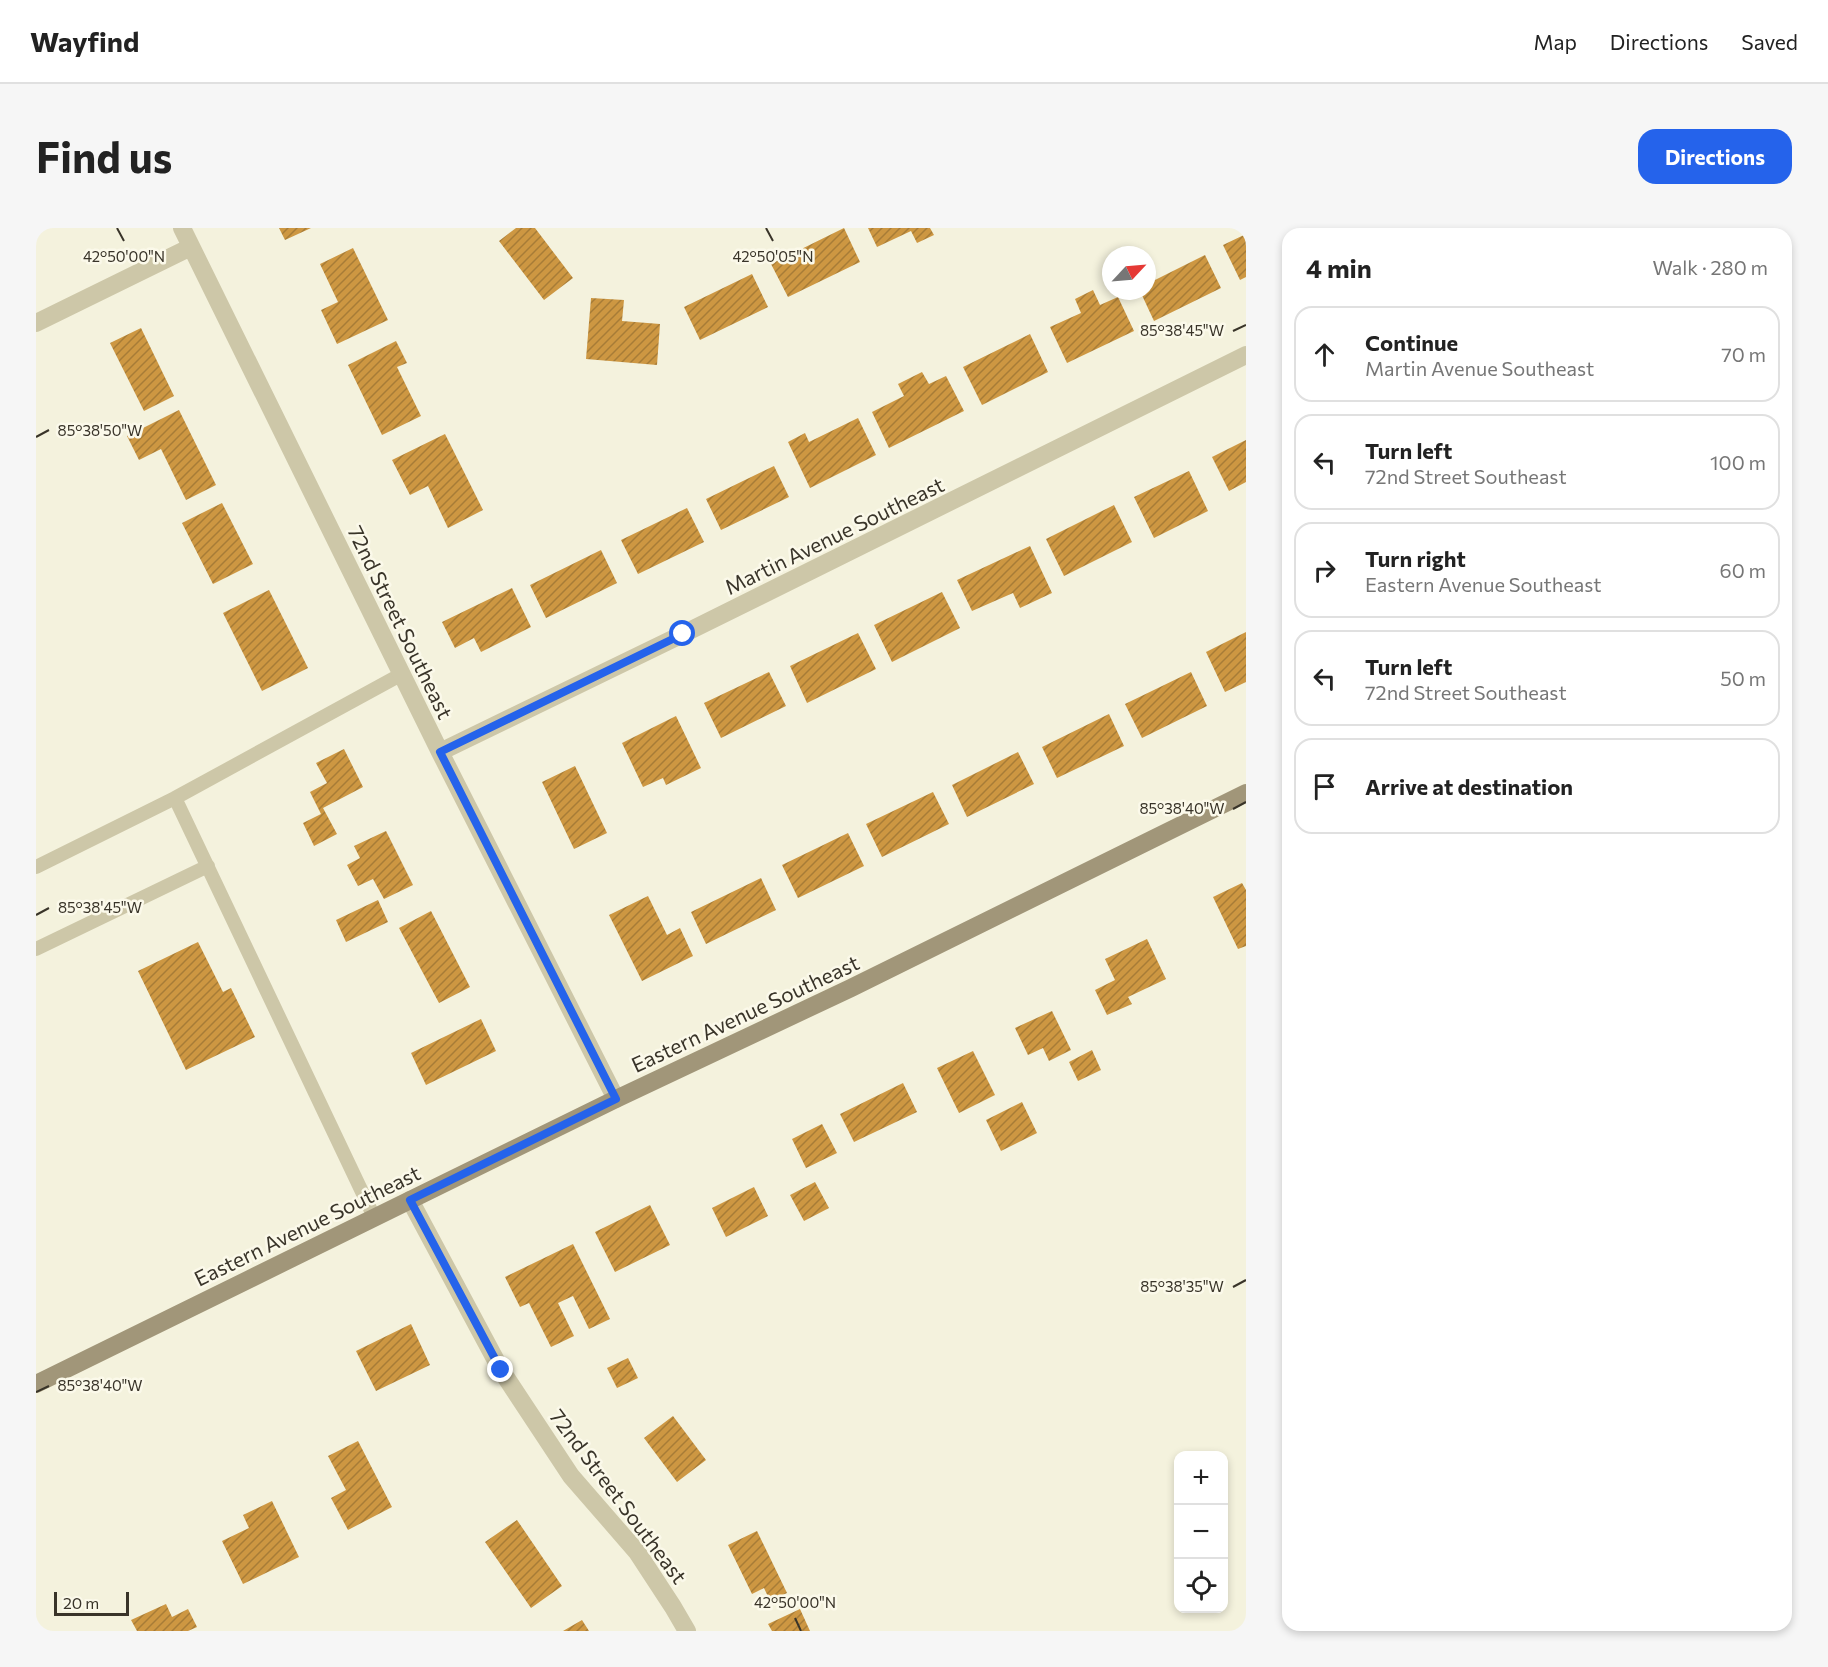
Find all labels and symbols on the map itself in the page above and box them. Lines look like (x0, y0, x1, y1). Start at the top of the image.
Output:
north arrow (1102, 246, 1156, 300)
text: 42°50'00"N (83, 247, 165, 265)
text: 42°50'05"N (733, 247, 814, 265)
text: 85°38'45"W (1140, 321, 1224, 339)
text: 85°38'50"W (58, 421, 142, 439)
street label: Martin Avenue Southeast (720, 471, 948, 599)
street label: 72nd Street Southeast (343, 521, 459, 723)
route start (669, 620, 695, 646)
text: 85°38'40"W (1139, 799, 1225, 817)
text: 85°38'45"W (58, 898, 142, 916)
street label: Eastern Avenue Southeast (627, 949, 863, 1077)
street label: Eastern Avenue Southeast (190, 1159, 424, 1291)
text: 85°38'35"W (1140, 1277, 1224, 1295)
route end (487, 1356, 513, 1382)
text: 85°38'40"W (57, 1376, 143, 1394)
street label: 72nd Street Southeast (545, 1404, 693, 1588)
scale bar (54, 1589, 129, 1616)
text: 42°50'00"N (754, 1593, 836, 1611)

